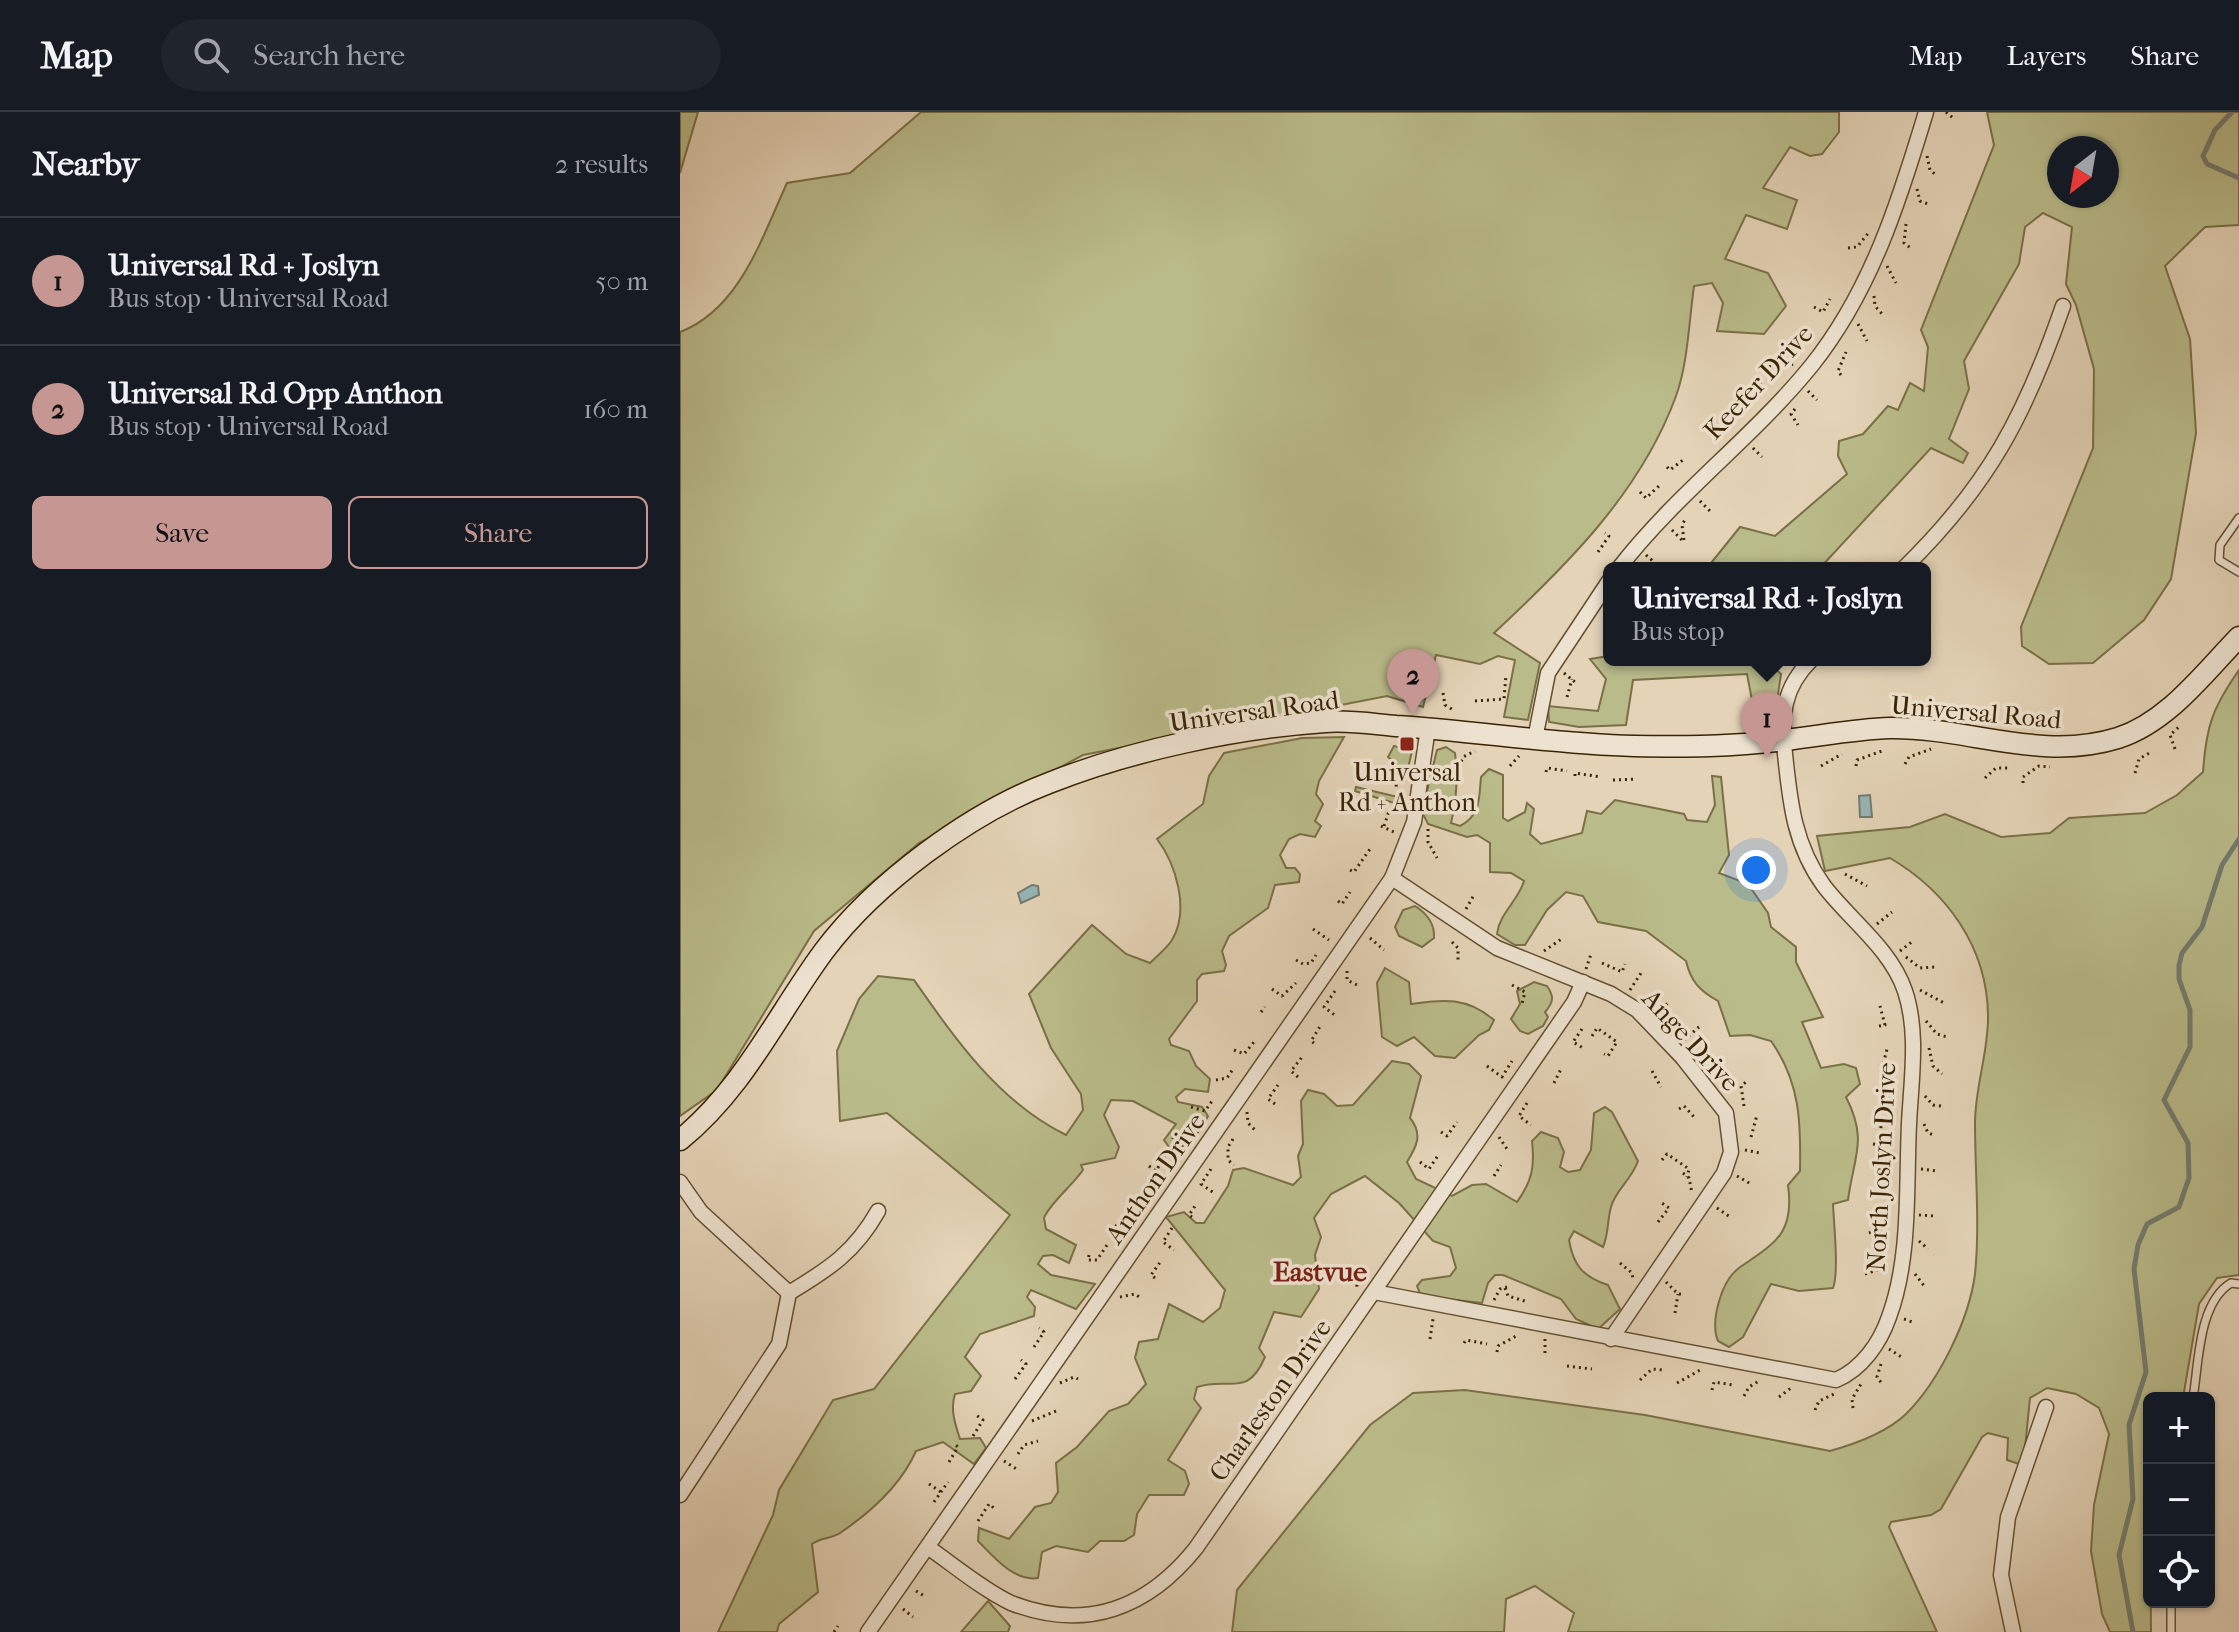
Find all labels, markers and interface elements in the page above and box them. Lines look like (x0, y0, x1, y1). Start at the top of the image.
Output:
search box (161, 19, 721, 91)
text: Map (40, 33, 113, 78)
icon: search (189, 33, 233, 77)
text: Search here (253, 38, 405, 73)
text: Map (1909, 39, 1962, 72)
text: Layers (2006, 39, 2086, 72)
text: Share (2130, 39, 2199, 72)
north arrow (2047, 136, 2119, 208)
text: Nearby (32, 144, 139, 184)
text: 2 results (555, 149, 648, 180)
text: Universal Rd + Joslyn (108, 248, 379, 283)
text: 1 (53, 266, 63, 297)
text: 50 m (595, 266, 648, 297)
text: Bus stop · Universal Road (108, 283, 389, 314)
street label: Keefer Drive (1697, 319, 1819, 446)
text: Universal Rd Opp Anthon (108, 376, 443, 411)
text: 2 (51, 394, 65, 425)
text: 160 m (583, 394, 648, 425)
text: Bus stop · Universal Road (108, 411, 389, 442)
button: Save (32, 496, 332, 569)
button: Share (348, 496, 648, 569)
popup (1603, 562, 1931, 666)
text: Universal Rd + Joslyn (1631, 581, 1903, 616)
text: Bus stop (1631, 616, 1724, 647)
pin: 2 (1387, 649, 1439, 715)
street label: Universal Road (1167, 684, 1342, 739)
street label: Universal Road (1889, 690, 2063, 735)
pin: 1 (1741, 692, 1793, 758)
marker: Universal Rd + Anthon (1398, 735, 1416, 753)
place label: Universal Rd + Anthon (1338, 757, 1476, 818)
your location (1736, 850, 1776, 890)
street label: Ange Drive (1635, 982, 1746, 1098)
street label: North Joslyn Drive (1861, 1061, 1902, 1272)
street label: Anthon Drive (1098, 1107, 1212, 1251)
district label: Eastvue (1273, 1255, 1367, 1288)
street label: Charleston Drive (1203, 1313, 1338, 1487)
map controls (2143, 1392, 2215, 1608)
button: + (2143, 1392, 2215, 1464)
button: − (2143, 1464, 2215, 1536)
button: locate (2143, 1536, 2215, 1608)

